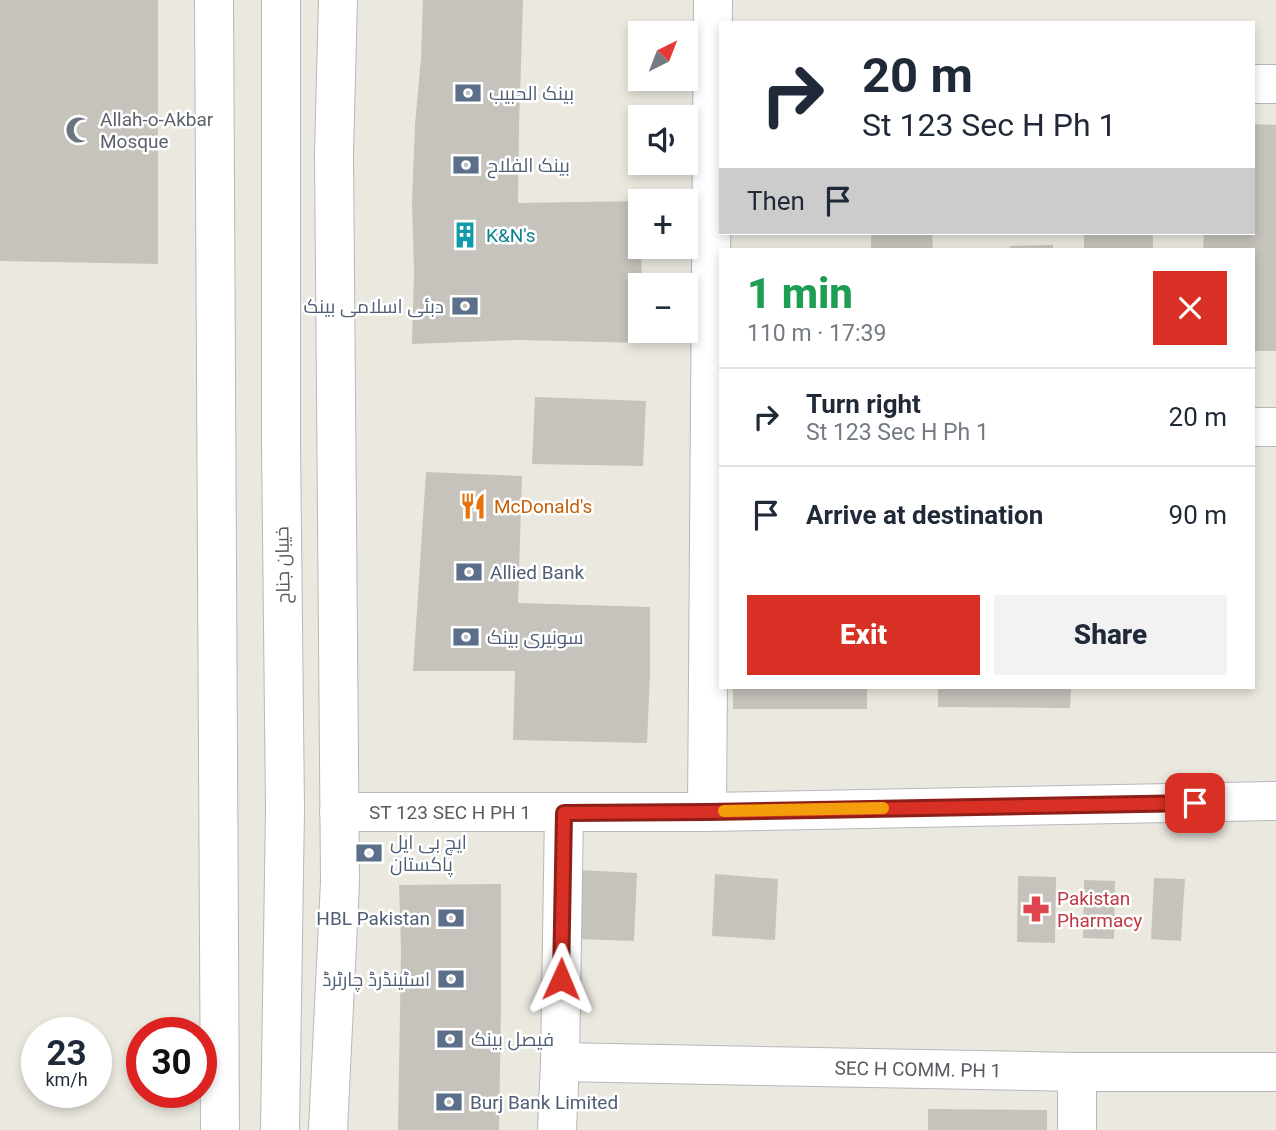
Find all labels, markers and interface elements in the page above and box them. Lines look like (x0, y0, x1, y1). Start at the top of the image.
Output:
north arrow (628, 21, 698, 91)
map controls (628, 21, 698, 343)
text: 20 m (862, 47, 973, 104)
icon: right (747, 49, 838, 140)
bank icon: بينک الحبيب (453, 78, 483, 108)
place label: بينک الحبيب (489, 82, 574, 105)
button: sound (628, 105, 698, 175)
text: St 123 Sec H Ph 1 (862, 106, 1116, 144)
place label: Allah-o-Akbar Mosque (100, 108, 214, 153)
mosque icon: Allah-o-Akbar Mosque (64, 115, 94, 145)
bank icon: بینک الفلاح (451, 150, 481, 180)
place label: بینک الفلاح (487, 154, 570, 179)
icon: arrive (819, 182, 857, 220)
text: Then (747, 186, 805, 216)
button: + (628, 189, 698, 259)
building icon: K&N's (450, 220, 480, 250)
place label: K&N's (486, 224, 536, 247)
text: 1 min (747, 269, 853, 318)
button: close (1153, 271, 1227, 345)
button: − (628, 273, 698, 343)
bank icon: دبئی اسلامی بینک (450, 291, 480, 321)
place label: دبئی اسلامی بینک (304, 295, 444, 318)
text: 110 m · 17:39 (747, 320, 886, 347)
text: Turn right (806, 389, 921, 419)
icon: right (747, 398, 785, 436)
text: 20 m (1169, 402, 1227, 432)
text: St 123 Sec H Ph 1 (806, 419, 989, 446)
restaurant icon: McDonald's (458, 491, 488, 521)
place label: McDonald's (494, 495, 592, 518)
icon: arrive (747, 496, 785, 534)
text: Arrive at destination (806, 500, 1043, 530)
text: 90 m (1169, 500, 1227, 530)
street label: خیبان جناح (270, 526, 297, 604)
bank icon: Allied Bank (454, 557, 484, 587)
place label: Allied Bank (490, 561, 584, 584)
button: Exit (747, 595, 980, 675)
button: Share (994, 595, 1227, 675)
bank icon: سونیری بینک (451, 622, 481, 652)
place label: سونیری بینک (487, 626, 584, 649)
pin (1165, 773, 1225, 833)
icon: arrive (1176, 784, 1214, 822)
street label: ST 123 SEC H PH 1 (369, 801, 531, 824)
place label: ایچ بی ایل پاکستان (390, 831, 467, 877)
bank icon: ایچ بی ایل پاکستان (354, 838, 384, 868)
place label: Pakistan Pharmacy (1057, 887, 1142, 932)
pharmacy icon: Pakistan Pharmacy (1021, 894, 1051, 924)
bank icon: HBL Pakistan (436, 903, 466, 933)
place label: HBL Pakistan (316, 907, 430, 930)
position arrow (524, 942, 598, 1016)
bank icon: اسٹینڈرڈ چارٹرڈ (436, 964, 466, 994)
place label: اسٹینڈرڈ چارٹرڈ (322, 968, 430, 992)
speed limit sign: 30 (126, 1017, 217, 1108)
bank icon: فیصل بینک (435, 1024, 465, 1054)
place label: فیصل بینک (471, 1028, 554, 1051)
text: 23 (46, 1033, 87, 1074)
street label: SEC H COMM. PH 1 (834, 1057, 1002, 1082)
text: km/h (45, 1069, 88, 1090)
bank icon: Burj Bank Limited (434, 1087, 464, 1117)
place label: Burj Bank Limited (470, 1091, 618, 1114)

